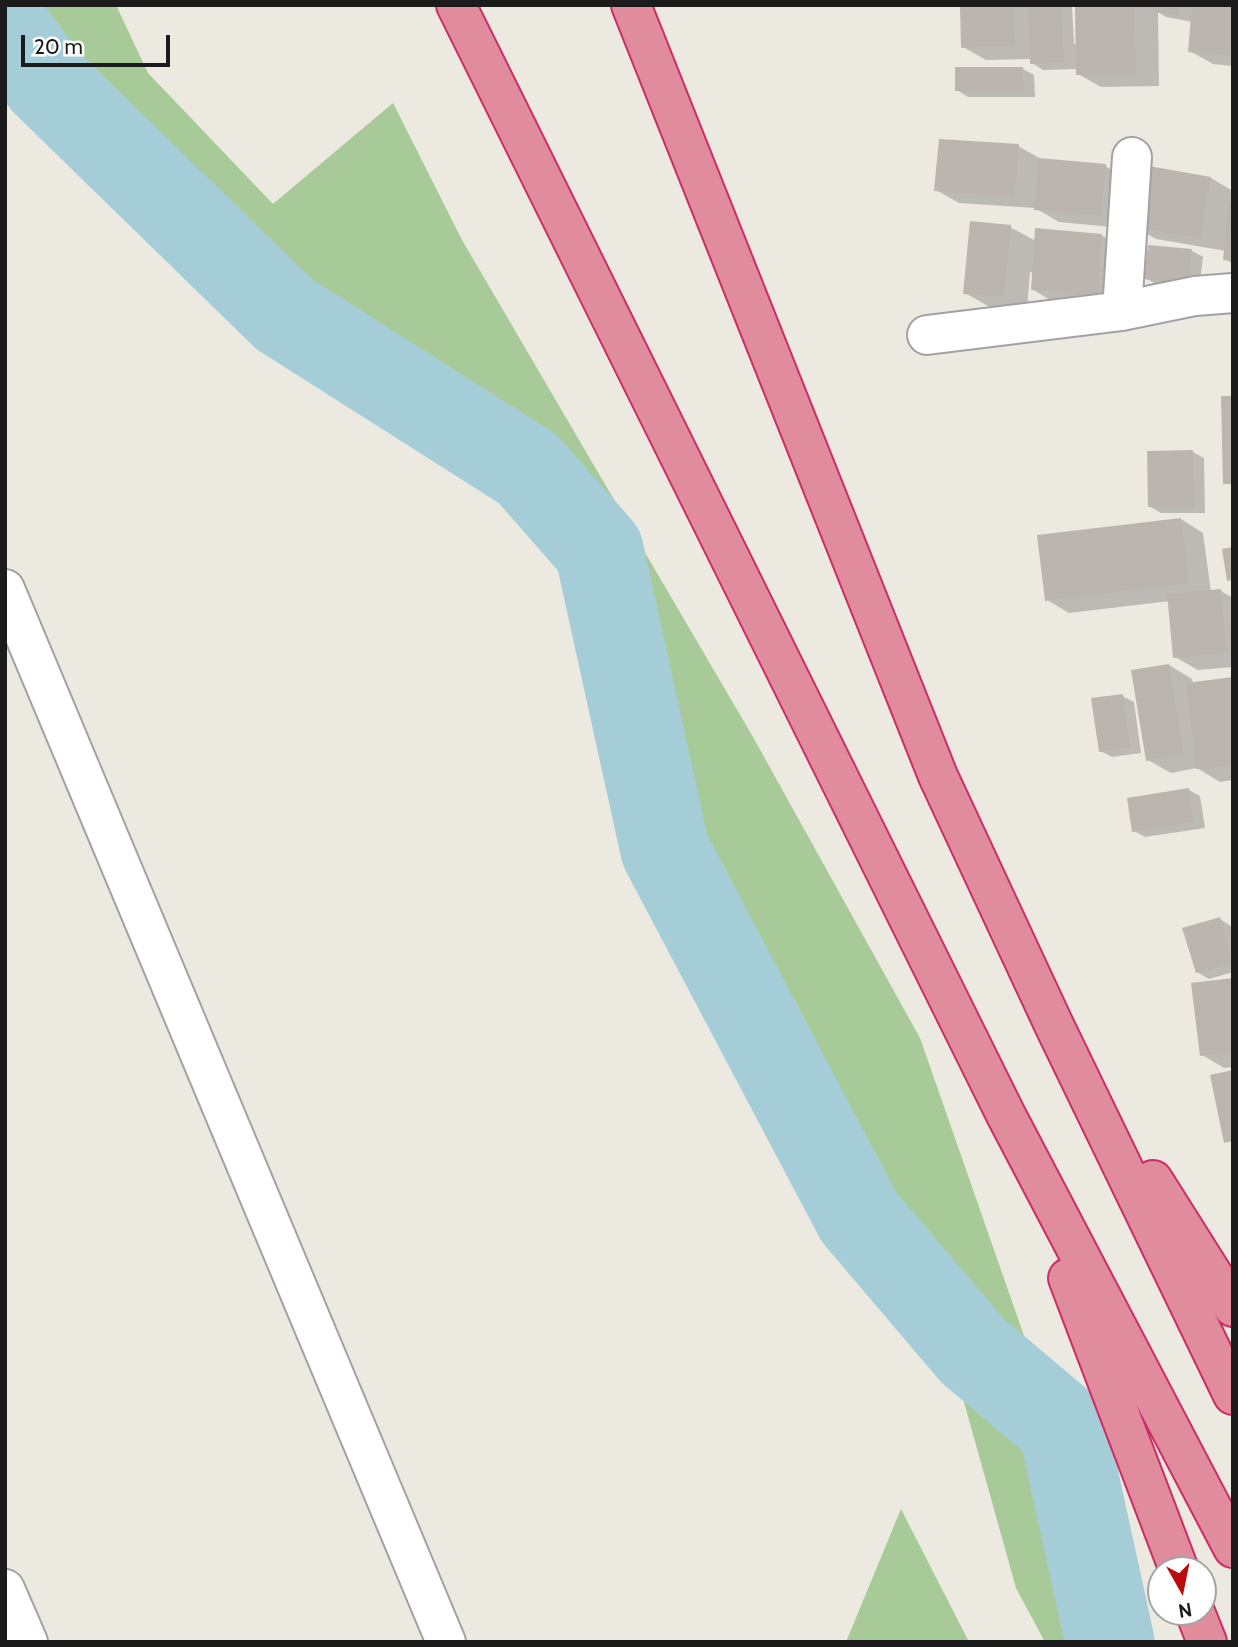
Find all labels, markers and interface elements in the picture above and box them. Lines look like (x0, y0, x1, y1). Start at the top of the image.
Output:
scale bar (24, 21, 173, 65)
text: 20 m (34, 34, 83, 59)
north arrow (1147, 1556, 1217, 1626)
text: N (1177, 1598, 1193, 1623)

